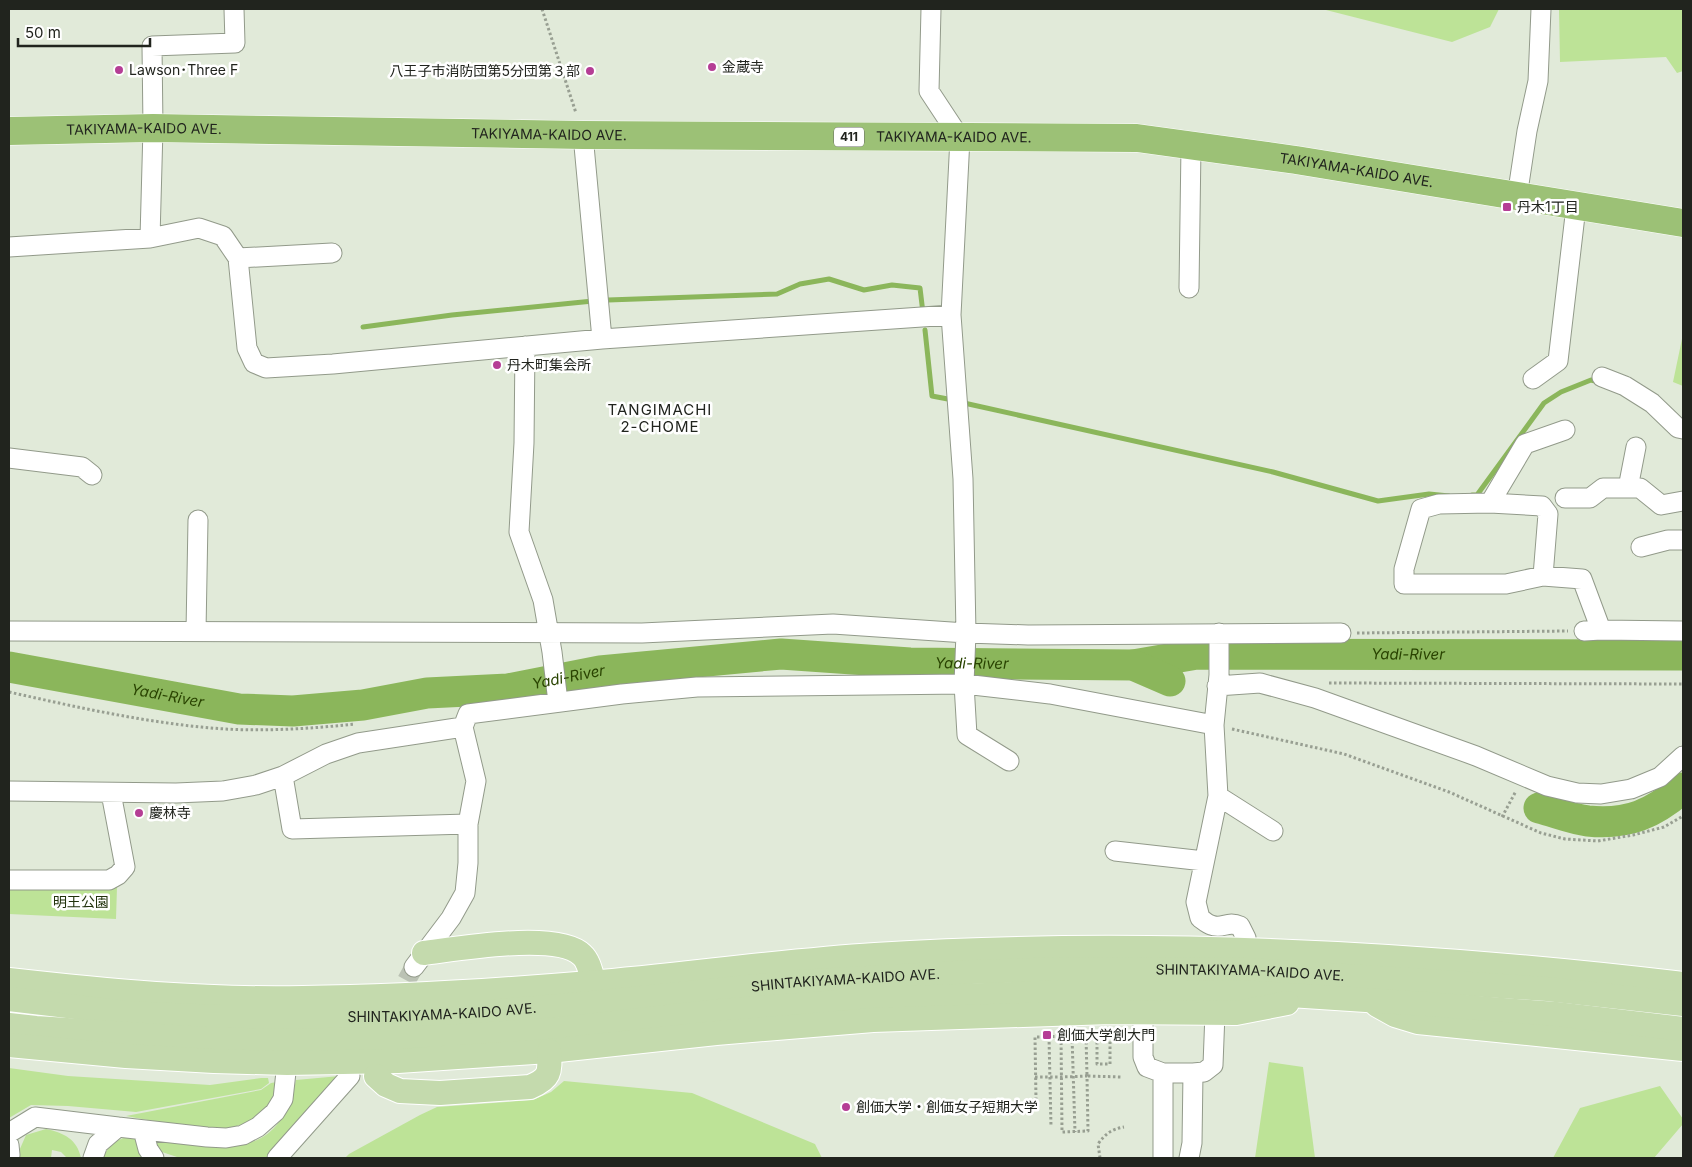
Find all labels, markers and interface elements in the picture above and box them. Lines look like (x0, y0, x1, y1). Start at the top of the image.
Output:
scale bar (18, 15, 150, 47)
text: 50 m (25, 23, 61, 42)
place label: 金蔵寺 (722, 58, 764, 75)
place label: Lawson･Three F (129, 61, 238, 78)
marker: 金蔵寺 (706, 61, 718, 73)
place label: 八王子市消防団第5分団第３部 (389, 62, 580, 79)
marker: Lawson･Three F (113, 64, 125, 76)
marker: 八王子市消防団第5分団第３部 (584, 65, 596, 77)
street label: TAKIYAMA-KAIDO AVE. (66, 119, 222, 138)
street label: TAKIYAMA-KAIDO AVE. (471, 124, 627, 143)
road number: 411 (834, 128, 864, 146)
street label: TAKIYAMA-KAIDO AVE. (876, 128, 1032, 145)
street label: TAKIYAMA-KAIDO AVE. (1279, 149, 1435, 190)
place label: 丹木1丁目 (1517, 198, 1579, 215)
marker: 丹木1丁目 (1501, 201, 1513, 213)
place label: 丹木町集会所 (507, 356, 591, 373)
marker: 丹木町集会所 (491, 359, 503, 371)
district label: TANGIMACHI 2-CHOME (608, 400, 712, 436)
water label: Yadi-River (1371, 644, 1445, 664)
water label: Yadi-River (935, 653, 1009, 673)
water label: Yadi-River (530, 661, 606, 693)
water label: Yadi-River (129, 679, 206, 711)
place label: 慶林寺 (149, 804, 191, 821)
marker: 慶林寺 (133, 807, 145, 819)
park label: 明王公園 (53, 893, 109, 910)
street label: SHINTAKIYAMA-KAIDO AVE. (1155, 960, 1345, 984)
street label: SHINTAKIYAMA-KAIDO AVE. (750, 965, 940, 995)
street label: SHINTAKIYAMA-KAIDO AVE. (347, 999, 537, 1025)
place label: 創価大学創大門 (1057, 1026, 1155, 1043)
marker: 創価大学創大門 (1041, 1029, 1053, 1041)
place label: 創価大学・創価女子短期大学 (856, 1098, 1038, 1115)
marker: 創価大学・創価女子短期大学 (840, 1101, 852, 1113)

